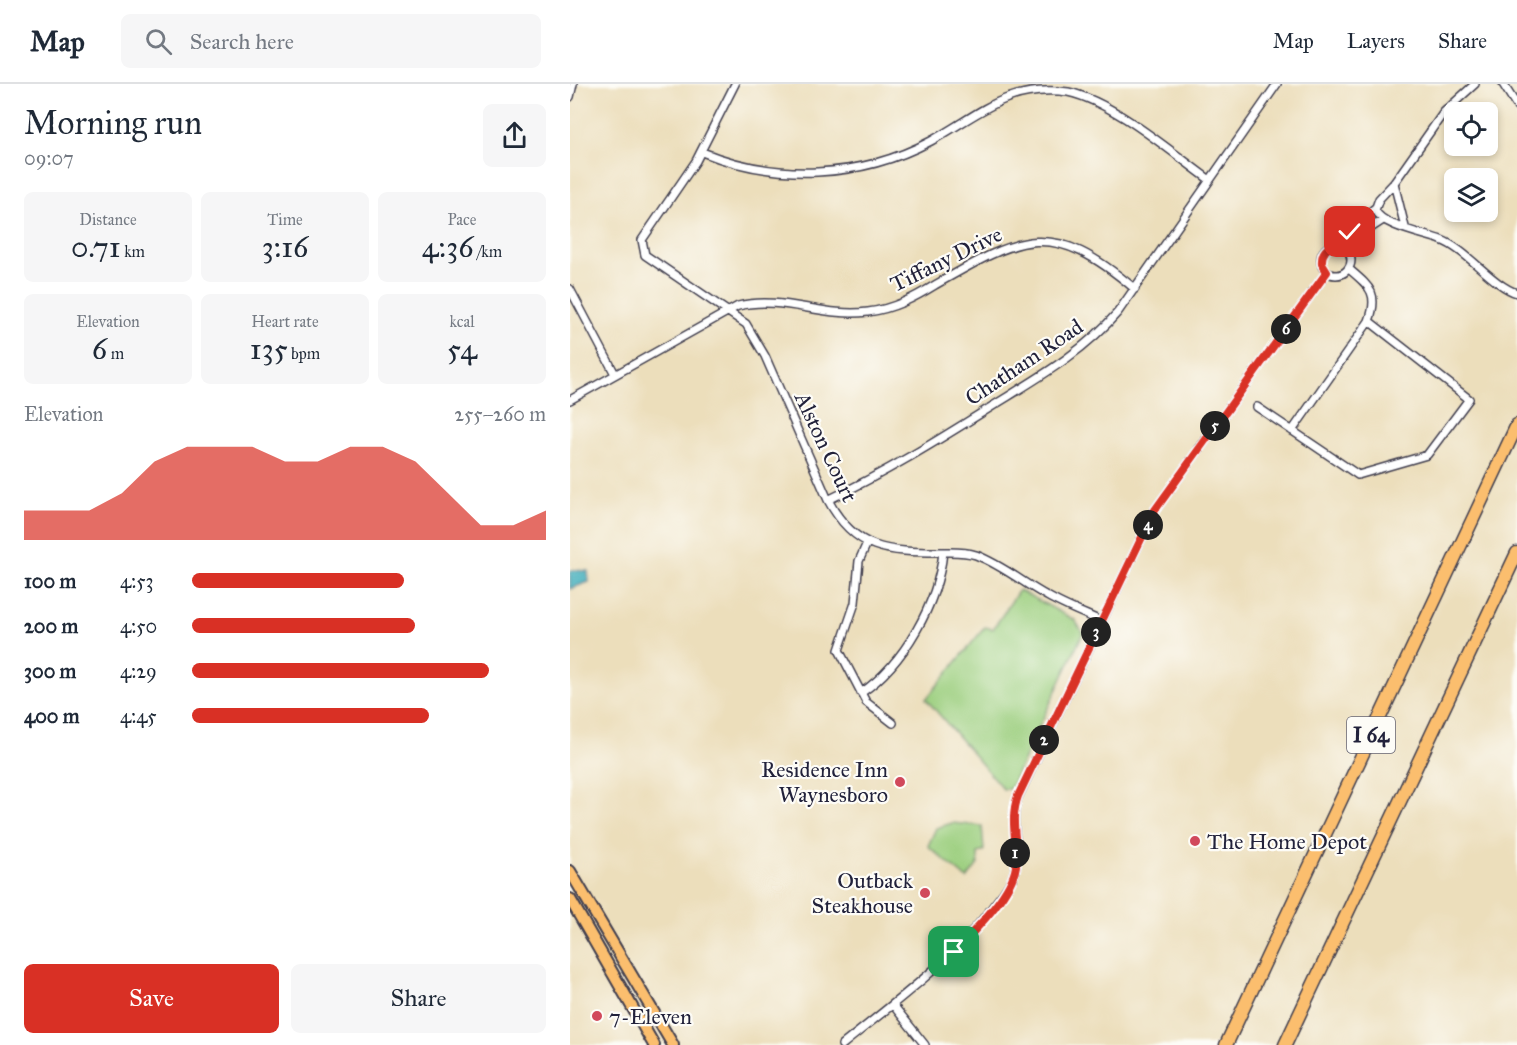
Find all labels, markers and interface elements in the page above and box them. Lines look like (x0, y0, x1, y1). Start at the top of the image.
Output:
search box (121, 14, 541, 68)
text: Map (30, 24, 85, 59)
icon: search (142, 25, 175, 58)
text: Search here (190, 28, 294, 55)
text: Map (1273, 28, 1314, 54)
text: Layers (1347, 28, 1405, 54)
text: Share (1438, 28, 1487, 54)
map controls (1444, 102, 1498, 222)
button: locate (1444, 102, 1498, 156)
text: Morning run (24, 103, 202, 143)
button: share (483, 104, 546, 167)
text: 09:07 (24, 146, 74, 170)
button: layers (1444, 168, 1498, 222)
pin (1324, 206, 1375, 257)
text: Distance (79, 210, 137, 229)
text: Time (267, 210, 303, 229)
text: Pace (447, 210, 477, 229)
icon: check (1333, 215, 1366, 248)
street label: Tiffany Drive (886, 220, 1006, 298)
text: 0.71 (71, 229, 121, 265)
text: 3:16 (262, 229, 308, 265)
text: 4:36 (422, 229, 474, 265)
text: km (121, 242, 145, 261)
text: /km (474, 242, 502, 261)
text: Elevation (76, 312, 140, 331)
text: Heart rate (251, 312, 319, 331)
text: kcal (449, 312, 475, 331)
street label: Chatham Road (960, 313, 1088, 411)
pin: 6 (1271, 314, 1301, 344)
text: 6 (1282, 319, 1290, 338)
text: 6 (92, 331, 107, 367)
text: 135 (250, 331, 288, 367)
text: 54 (447, 331, 477, 367)
text: m (107, 344, 124, 363)
text: bpm (288, 344, 320, 363)
street label: Alston Court (788, 387, 863, 507)
text: Elevation (24, 402, 103, 426)
text: 255–260 m (454, 402, 546, 426)
pin: 5 (1200, 411, 1230, 441)
text: 5 (1211, 416, 1219, 435)
pin: 4 (1133, 510, 1163, 540)
text: 4 (1144, 515, 1152, 534)
text: 100 m (24, 569, 76, 593)
text: 4:53 (120, 569, 153, 593)
text: 200 m (24, 614, 78, 638)
text: 4:50 (120, 614, 157, 638)
pin: 3 (1081, 617, 1111, 647)
text: 3 (1093, 622, 1099, 641)
text: 300 m (24, 659, 76, 683)
text: 4:29 (120, 659, 157, 683)
text: 400 m (24, 704, 80, 728)
text: 4:45 (120, 704, 157, 728)
road number: I 64 (1347, 717, 1395, 753)
pin: 2 (1029, 725, 1059, 755)
text: 2 (1040, 730, 1048, 749)
place label: Residence Inn Waynesboro (761, 756, 888, 808)
marker: Residence Inn Waynesboro (893, 775, 907, 789)
place label: The Home Depot (1207, 828, 1367, 855)
marker: The Home Depot (1188, 834, 1202, 848)
pin: 1 (1000, 838, 1030, 868)
text: 1 (1012, 843, 1018, 862)
place label: Outback Steakhouse (812, 867, 914, 919)
marker: Outback Steakhouse (918, 886, 932, 900)
pin (928, 926, 979, 977)
icon: arrive (937, 935, 970, 968)
button: Save (24, 964, 279, 1033)
button: Share (291, 964, 546, 1033)
place label: 7-Eleven (609, 1003, 692, 1030)
marker: 7-Eleven (590, 1009, 604, 1023)

